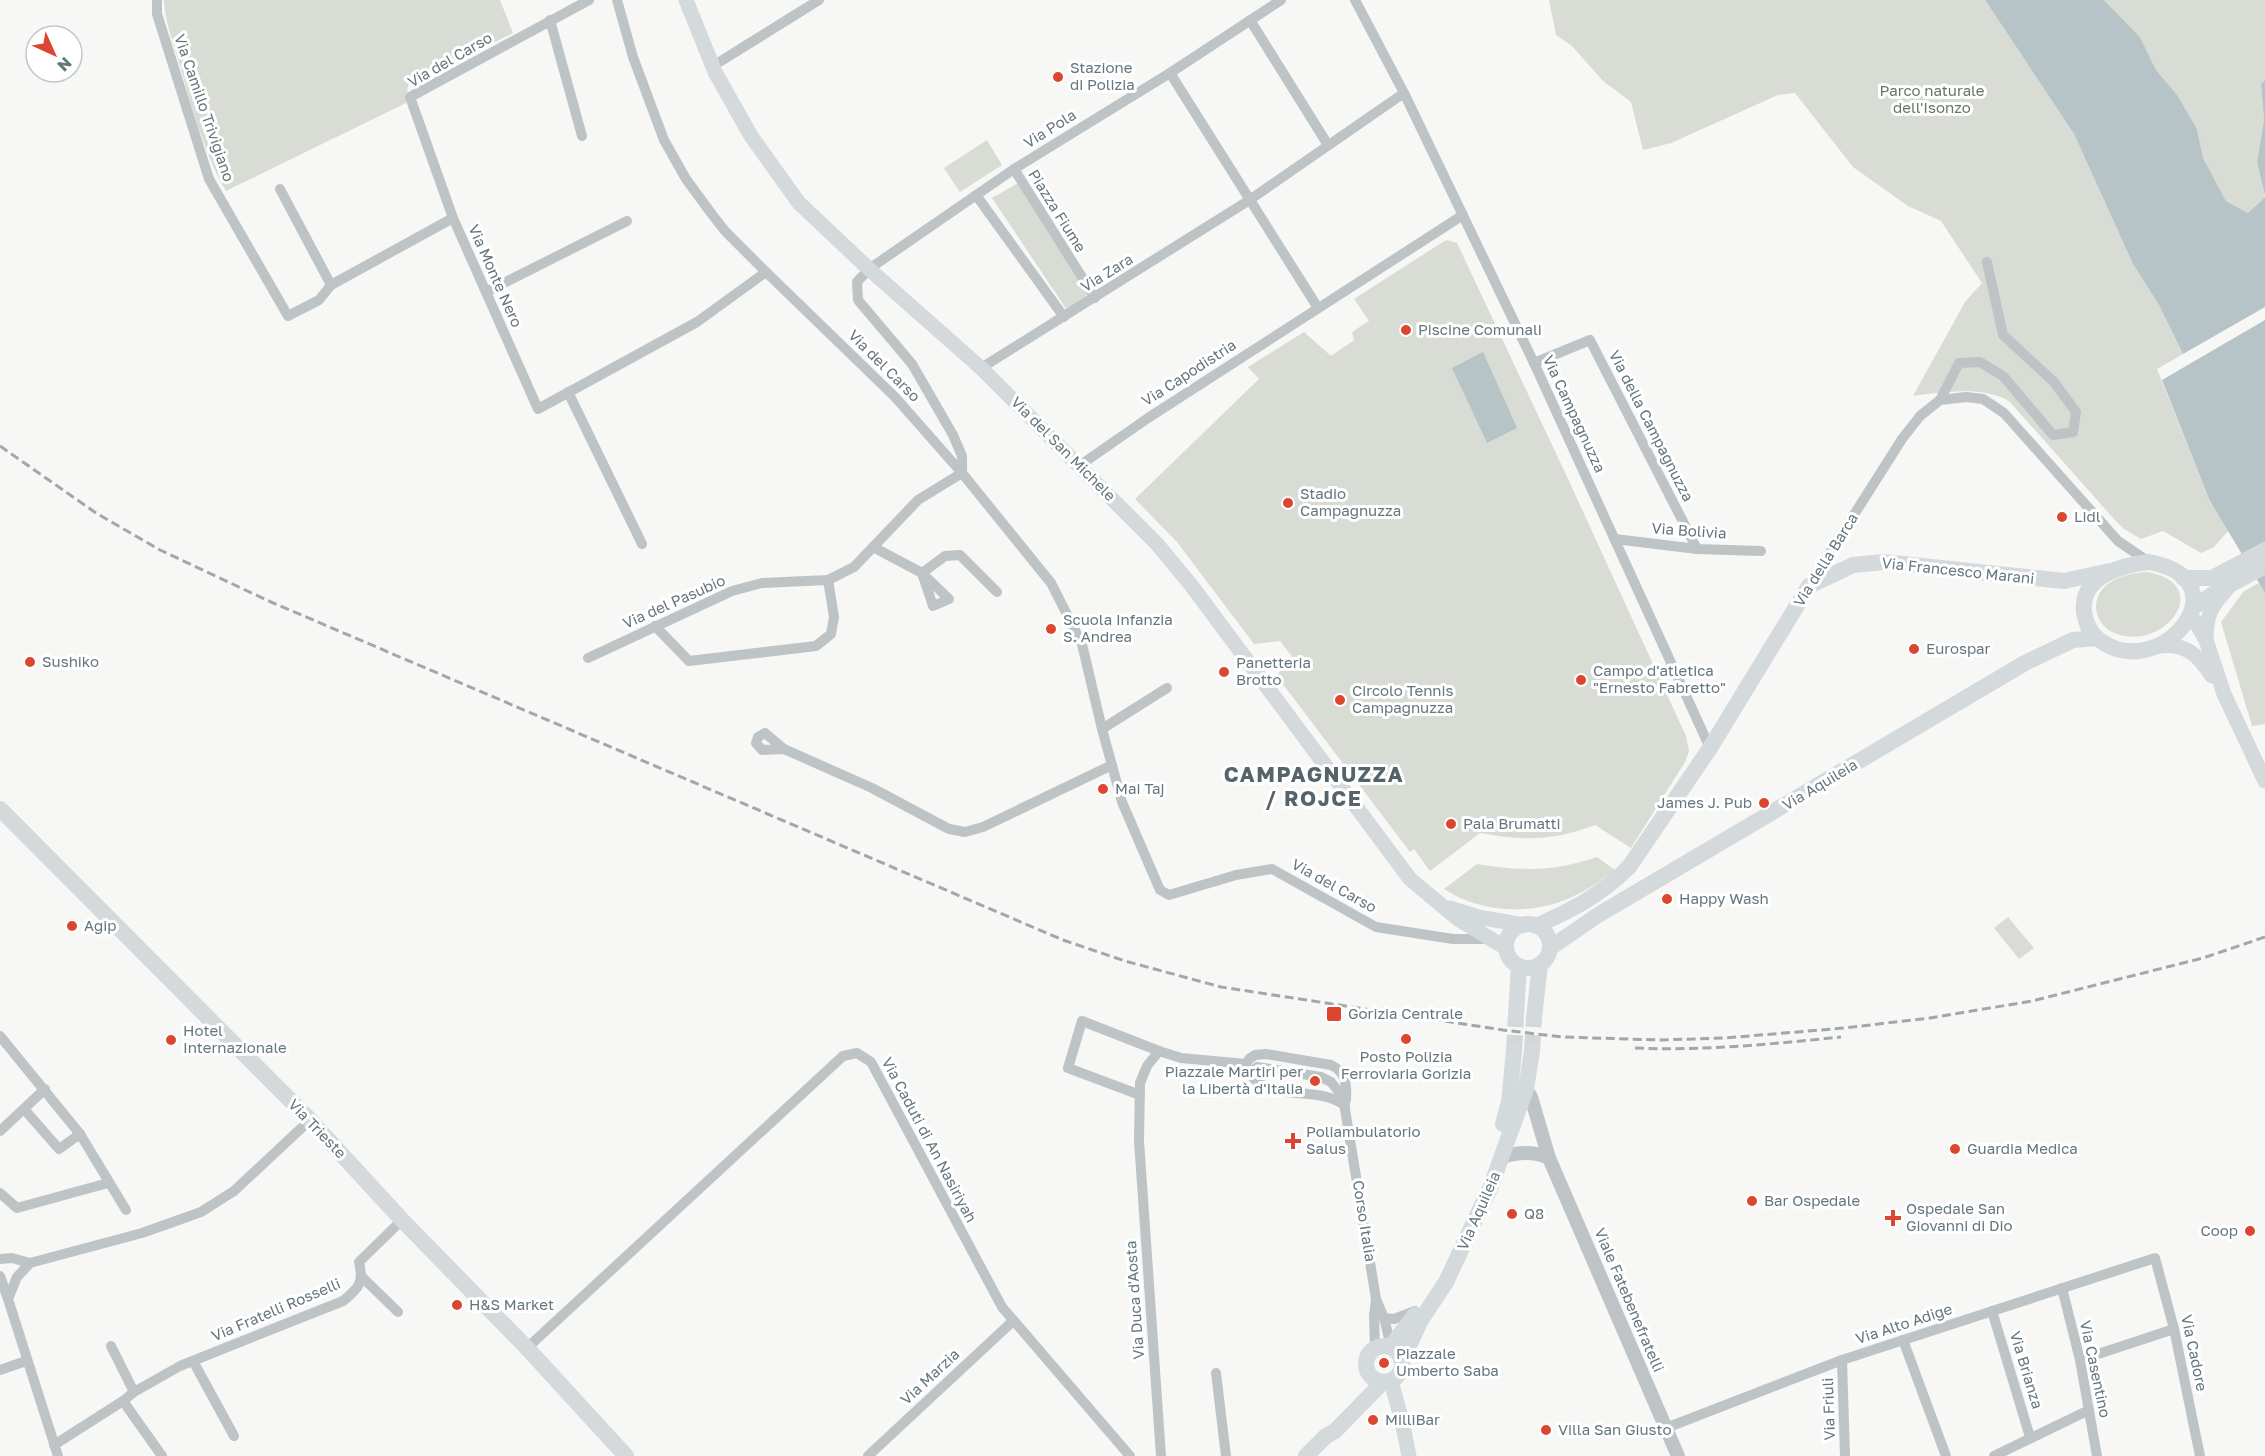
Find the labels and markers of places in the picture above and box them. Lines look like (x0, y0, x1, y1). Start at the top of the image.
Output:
place label: Stazione di Polizia (1070, 58, 1135, 93)
marker: Stazione di Polizia (1051, 70, 1065, 84)
place label: Piscine Comunali (1418, 320, 1542, 338)
marker: Piscine Comunali (1399, 323, 1413, 337)
place label: Stadio Campagnuzza (1300, 484, 1401, 519)
marker: Stadio Campagnuzza (1281, 496, 1295, 510)
place label: Lidl (2074, 507, 2101, 525)
marker: Lidl (2055, 510, 2069, 524)
place label: Scuola Infanzia S. Andrea (1063, 610, 1173, 645)
marker: Scuola Infanzia S. Andrea (1044, 622, 1058, 636)
place label: Eurospar (1926, 639, 1991, 657)
marker: Eurospar (1907, 642, 1921, 656)
place label: Sushiko (42, 652, 99, 670)
place label: Panetteria Brotto (1236, 653, 1311, 688)
marker: Sushiko (23, 655, 37, 669)
place label: Campo d'atletica "Ernesto Fabretto" (1593, 661, 1726, 696)
marker: Panetteria Brotto (1217, 665, 1231, 679)
marker: Campo d'atletica "Ernesto Fabretto" (1574, 673, 1588, 687)
place label: Circolo Tennis Campagnuzza (1352, 681, 1454, 716)
marker: Circolo Tennis Campagnuzza (1333, 693, 1347, 707)
place label: Mai Taj (1115, 779, 1165, 797)
marker: Mai Taj (1096, 782, 1110, 796)
place label: James J. Pub (1657, 793, 1752, 811)
marker: James J. Pub (1757, 796, 1771, 810)
place label: Pala Brumatti (1463, 814, 1561, 832)
marker: Pala Brumatti (1444, 817, 1458, 831)
place label: Happy Wash (1679, 889, 1769, 907)
marker: Happy Wash (1660, 892, 1674, 906)
place label: Agip (84, 916, 116, 934)
marker: Agip (65, 919, 79, 933)
place label: Gorizia Centrale (1348, 1004, 1463, 1022)
marker: Gorizia Centrale (1325, 1005, 1343, 1023)
place label: Hotel Internazionale (183, 1021, 287, 1056)
marker: Posto Polizia Ferroviaria Gorizia (1399, 1032, 1413, 1046)
marker: Hotel Internazionale (164, 1033, 178, 1047)
place label: Posto Polizia Ferroviaria Gorizia (1341, 1047, 1471, 1082)
place label: Piazzale Martiri per la Libertà d'Italia (1165, 1062, 1303, 1097)
marker: Piazzale Martiri per la Libertà d'Italia (1308, 1074, 1322, 1088)
place label: Poliambulatorio Salus (1306, 1122, 1421, 1157)
marker: Poliambulatorio Salus (1284, 1132, 1302, 1150)
place label: Guardia Medica (1967, 1139, 2078, 1157)
marker: Guardia Medica (1948, 1142, 1962, 1156)
place label: Bar Ospedale (1764, 1191, 1860, 1209)
marker: Bar Ospedale (1745, 1194, 1759, 1208)
place label: Ospedale San Giovanni di Dio (1906, 1199, 2012, 1234)
place label: Q8 (1524, 1204, 1544, 1222)
marker: Q8 (1505, 1207, 1519, 1221)
marker: Ospedale San Giovanni di Dio (1884, 1209, 1902, 1227)
place label: Coop (2201, 1221, 2238, 1239)
marker: Coop (2243, 1224, 2257, 1238)
place label: H&S Market (469, 1295, 554, 1313)
marker: H&S Market (450, 1298, 464, 1312)
place label: Piazzale Umberto Saba (1396, 1344, 1499, 1379)
marker: Piazzale Umberto Saba (1377, 1356, 1391, 1370)
place label: MilliBar (1385, 1410, 1440, 1428)
marker: MilliBar (1366, 1413, 1380, 1427)
place label: Villa San Giusto (1558, 1420, 1672, 1438)
marker: Villa San Giusto (1539, 1423, 1553, 1437)

